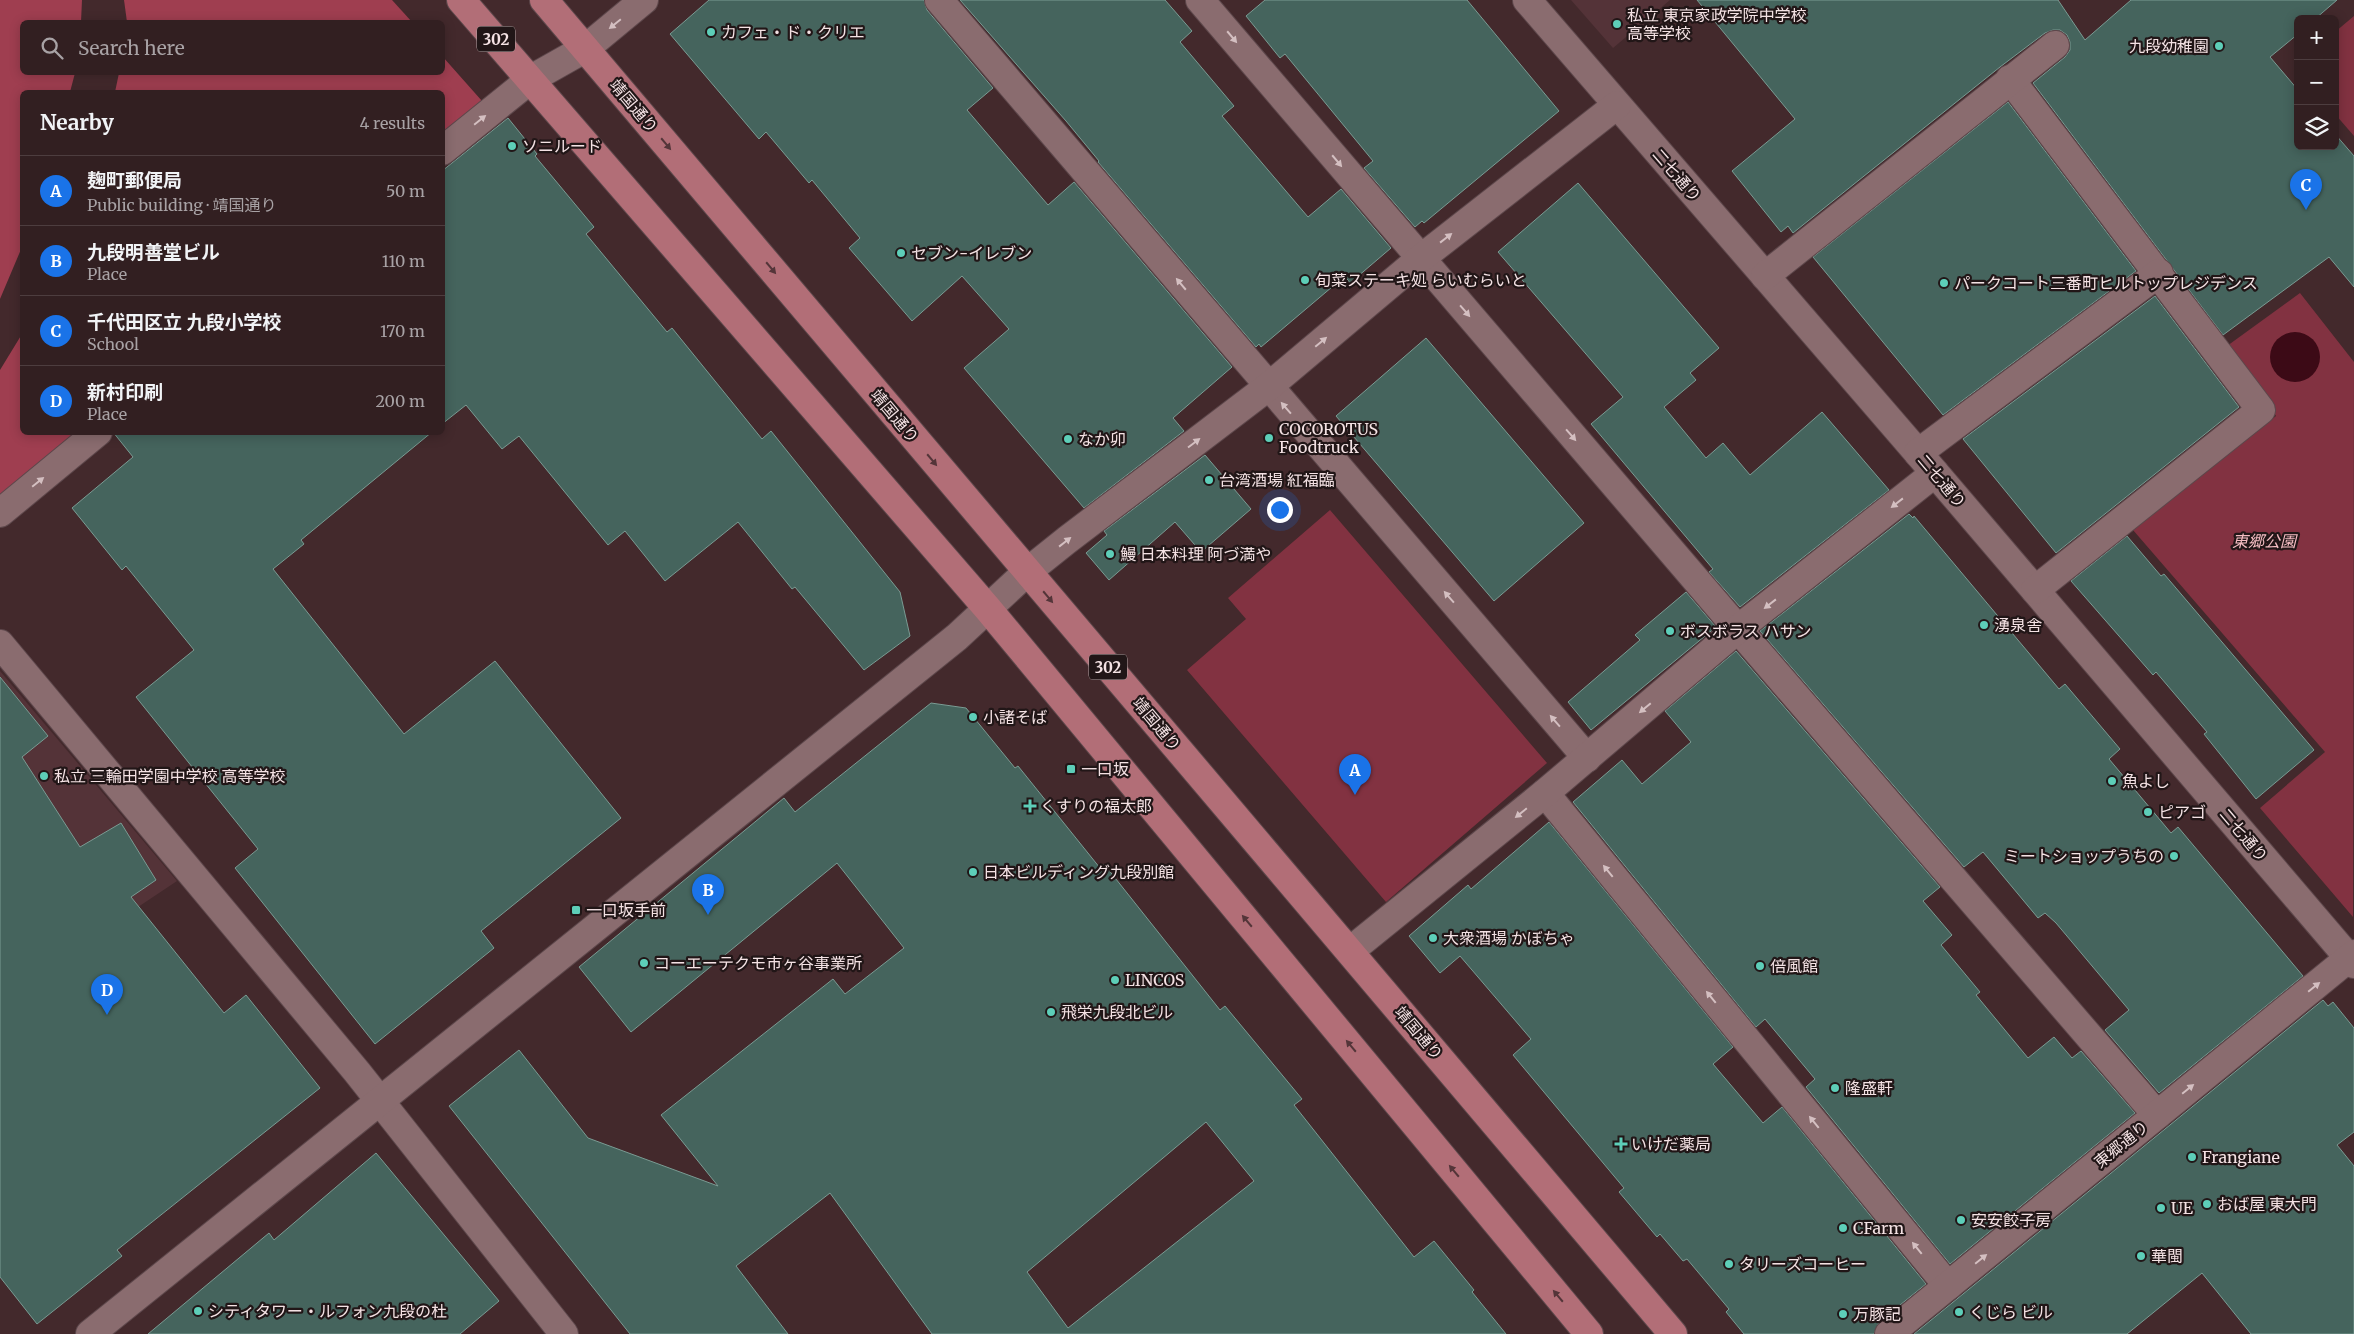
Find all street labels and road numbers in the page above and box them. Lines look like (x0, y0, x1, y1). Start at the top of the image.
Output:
road number: 302 (477, 26, 515, 52)
street label: 靖国通り (606, 75, 662, 137)
street label: 二七通り (1648, 144, 1706, 206)
street label: 靖国通り (867, 385, 923, 447)
street label: 二七通り (1914, 450, 1970, 512)
road number: 302 (1089, 654, 1127, 680)
street label: 靖国通り (1129, 693, 1185, 755)
street label: 二七通り (2216, 804, 2272, 866)
street label: 靖国通り (1391, 1002, 1447, 1064)
street label: 東郷通り (2090, 1116, 2152, 1172)

